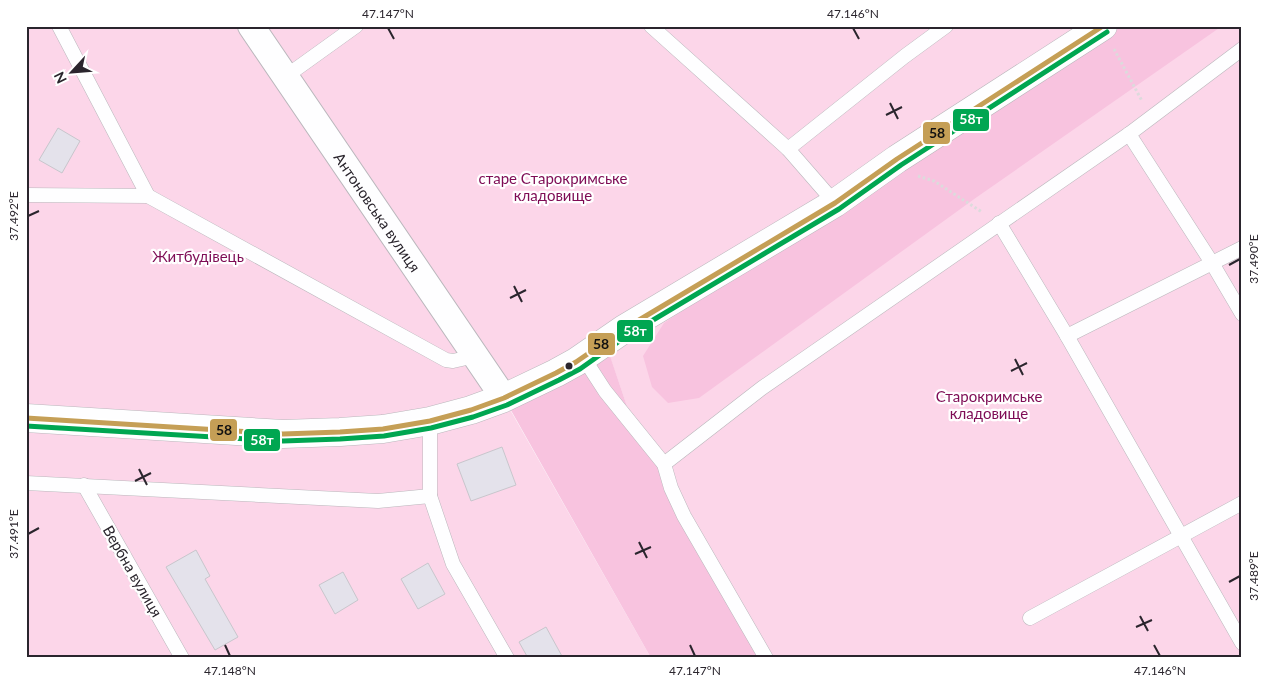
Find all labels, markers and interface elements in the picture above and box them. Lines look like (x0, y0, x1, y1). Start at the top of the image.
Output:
text: 47.147°N (362, 6, 414, 21)
text: 47.146°N (827, 6, 879, 21)
north arrow (48, 48, 98, 98)
text: N (50, 69, 70, 86)
line badge: 58т (952, 108, 990, 132)
text: 58т (959, 110, 984, 127)
line badge: 58 (922, 121, 951, 145)
text: 58 (929, 124, 945, 141)
street label: Антоновська вулиця (331, 149, 424, 275)
park label: старе Старокримське кладовище (479, 169, 628, 204)
text: 37.492°E (6, 191, 21, 241)
text: 37.490°E (1246, 234, 1261, 284)
park label: Житбудівець (152, 247, 244, 265)
line badge: 58т (616, 319, 654, 343)
text: 58т (623, 322, 648, 339)
line badge: 58 (587, 332, 616, 356)
text: 58 (593, 335, 609, 352)
unlabelled marker (564, 361, 574, 371)
park label: Старокримське кладовище (936, 387, 1042, 422)
line badge: 58 (209, 418, 238, 442)
text: 58 (216, 421, 232, 438)
line badge: 58т (243, 428, 281, 452)
text: 58т (250, 431, 275, 448)
text: 37.491°E (6, 509, 21, 559)
street label: Вербна вулиця (100, 522, 166, 620)
text: 37.489°E (1246, 551, 1261, 601)
text: 47.148°N (204, 663, 256, 678)
text: 47.147°N (669, 663, 721, 678)
text: 47.146°N (1134, 663, 1186, 678)

